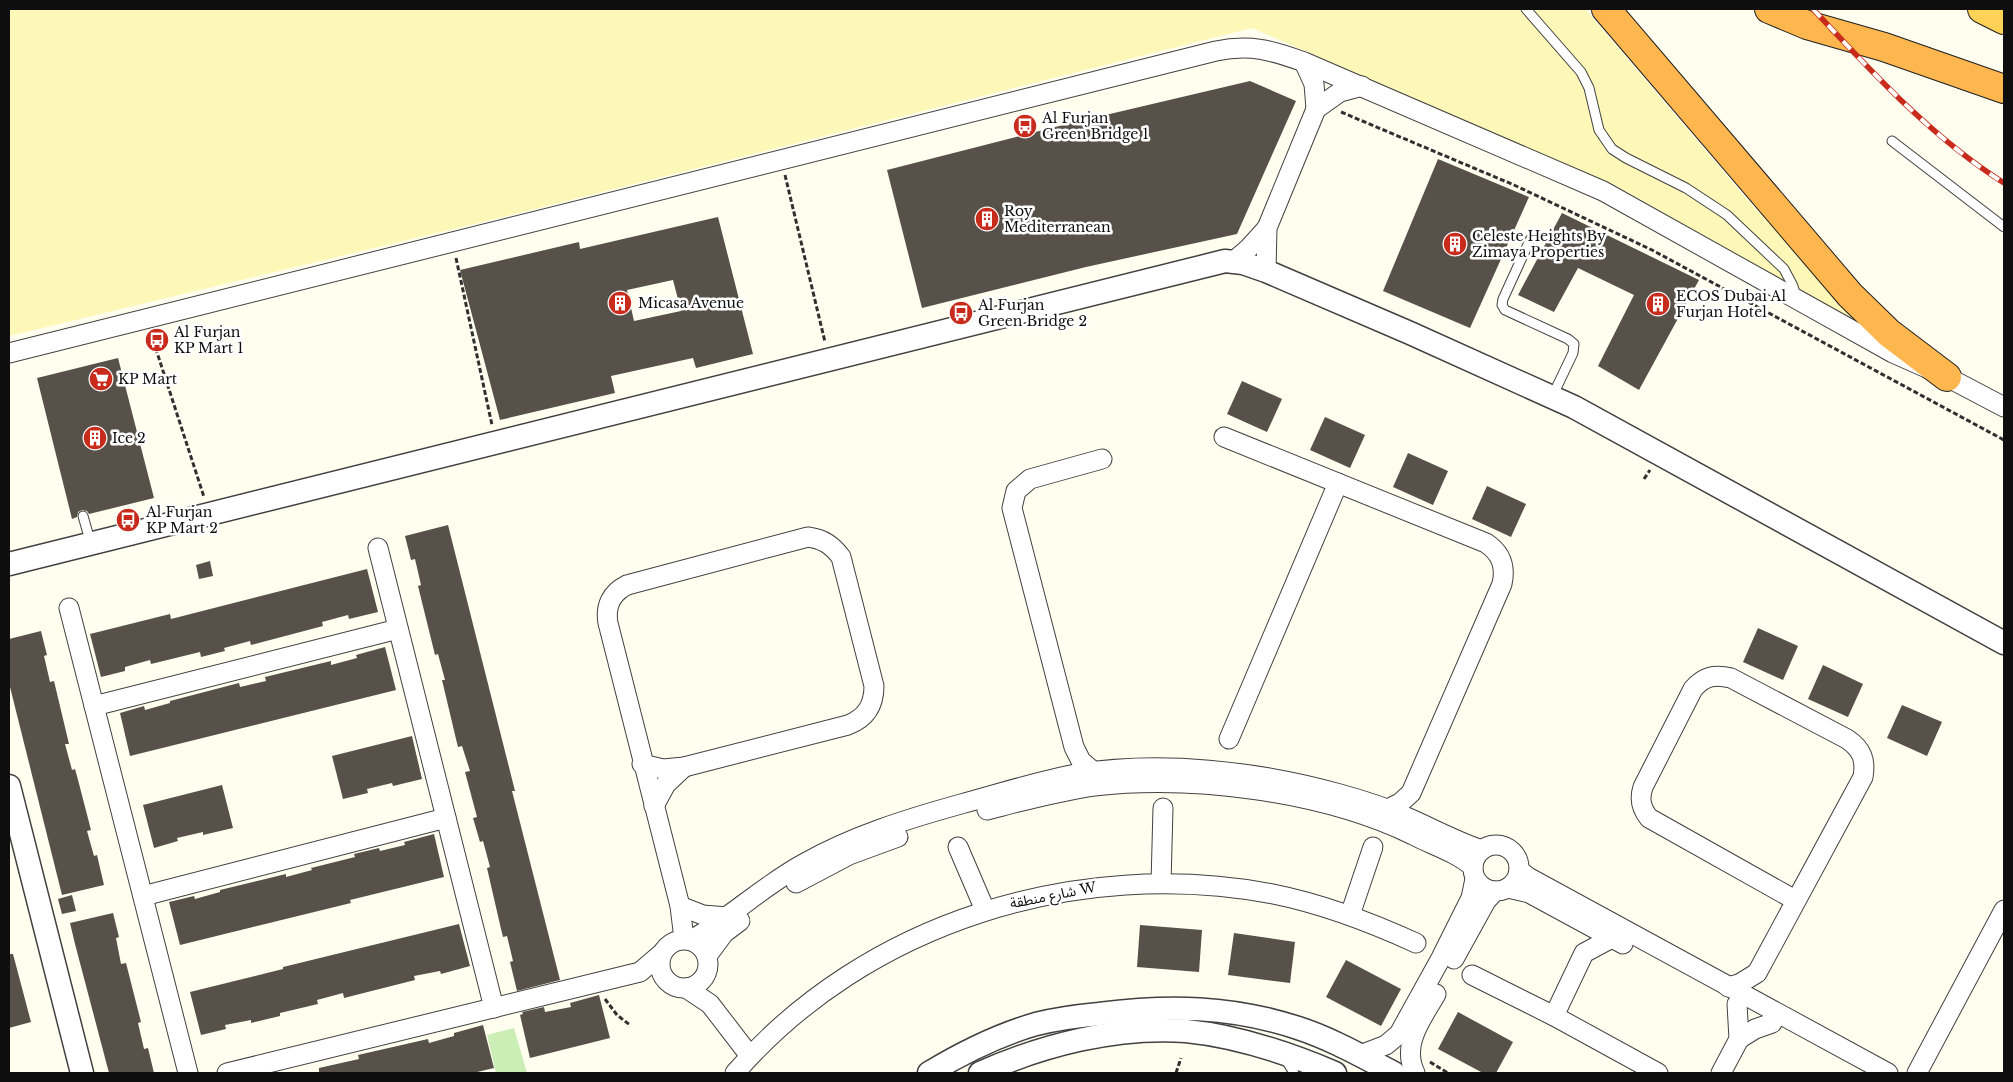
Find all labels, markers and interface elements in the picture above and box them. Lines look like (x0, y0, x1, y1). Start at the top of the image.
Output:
place label: Al Furjan Green Bridge 1 (1041, 109, 1149, 143)
bus stop icon: Al Furjan Green Bridge 1 (1012, 113, 1038, 139)
place label: Roy Mediterranean (1004, 202, 1111, 236)
building icon: Roy Mediterranean (974, 206, 1000, 232)
place label: Celeste Heights By Zimaya Properties (1472, 227, 1606, 261)
building icon: Celeste Heights By Zimaya Properties (1442, 231, 1468, 257)
place label: ECOS Dubai Al Furjan Hotel (1676, 287, 1786, 321)
building icon: Micasa Avenue (607, 290, 633, 316)
building icon: ECOS Dubai Al Furjan Hotel (1645, 291, 1671, 317)
place label: Micasa Avenue (638, 294, 744, 312)
place label: Al Furjan Green Bridge 2 (977, 296, 1087, 330)
bus stop icon: Al Furjan Green Bridge 2 (948, 300, 974, 326)
place label: Al Furjan KP Mart 1 (173, 323, 243, 357)
bus stop icon: Al Furjan KP Mart 1 (144, 327, 170, 353)
supermarket icon: KP Mart (88, 366, 114, 392)
place label: KP Mart (118, 370, 178, 388)
building icon: Ice 2 (82, 425, 108, 451)
place label: Ice 2 (112, 429, 146, 447)
place label: Al Furjan KP Mart 2 (145, 503, 218, 537)
bus stop icon: Al Furjan KP Mart 2 (115, 507, 141, 533)
street label: شارع منطقة W (1008, 878, 1099, 914)

